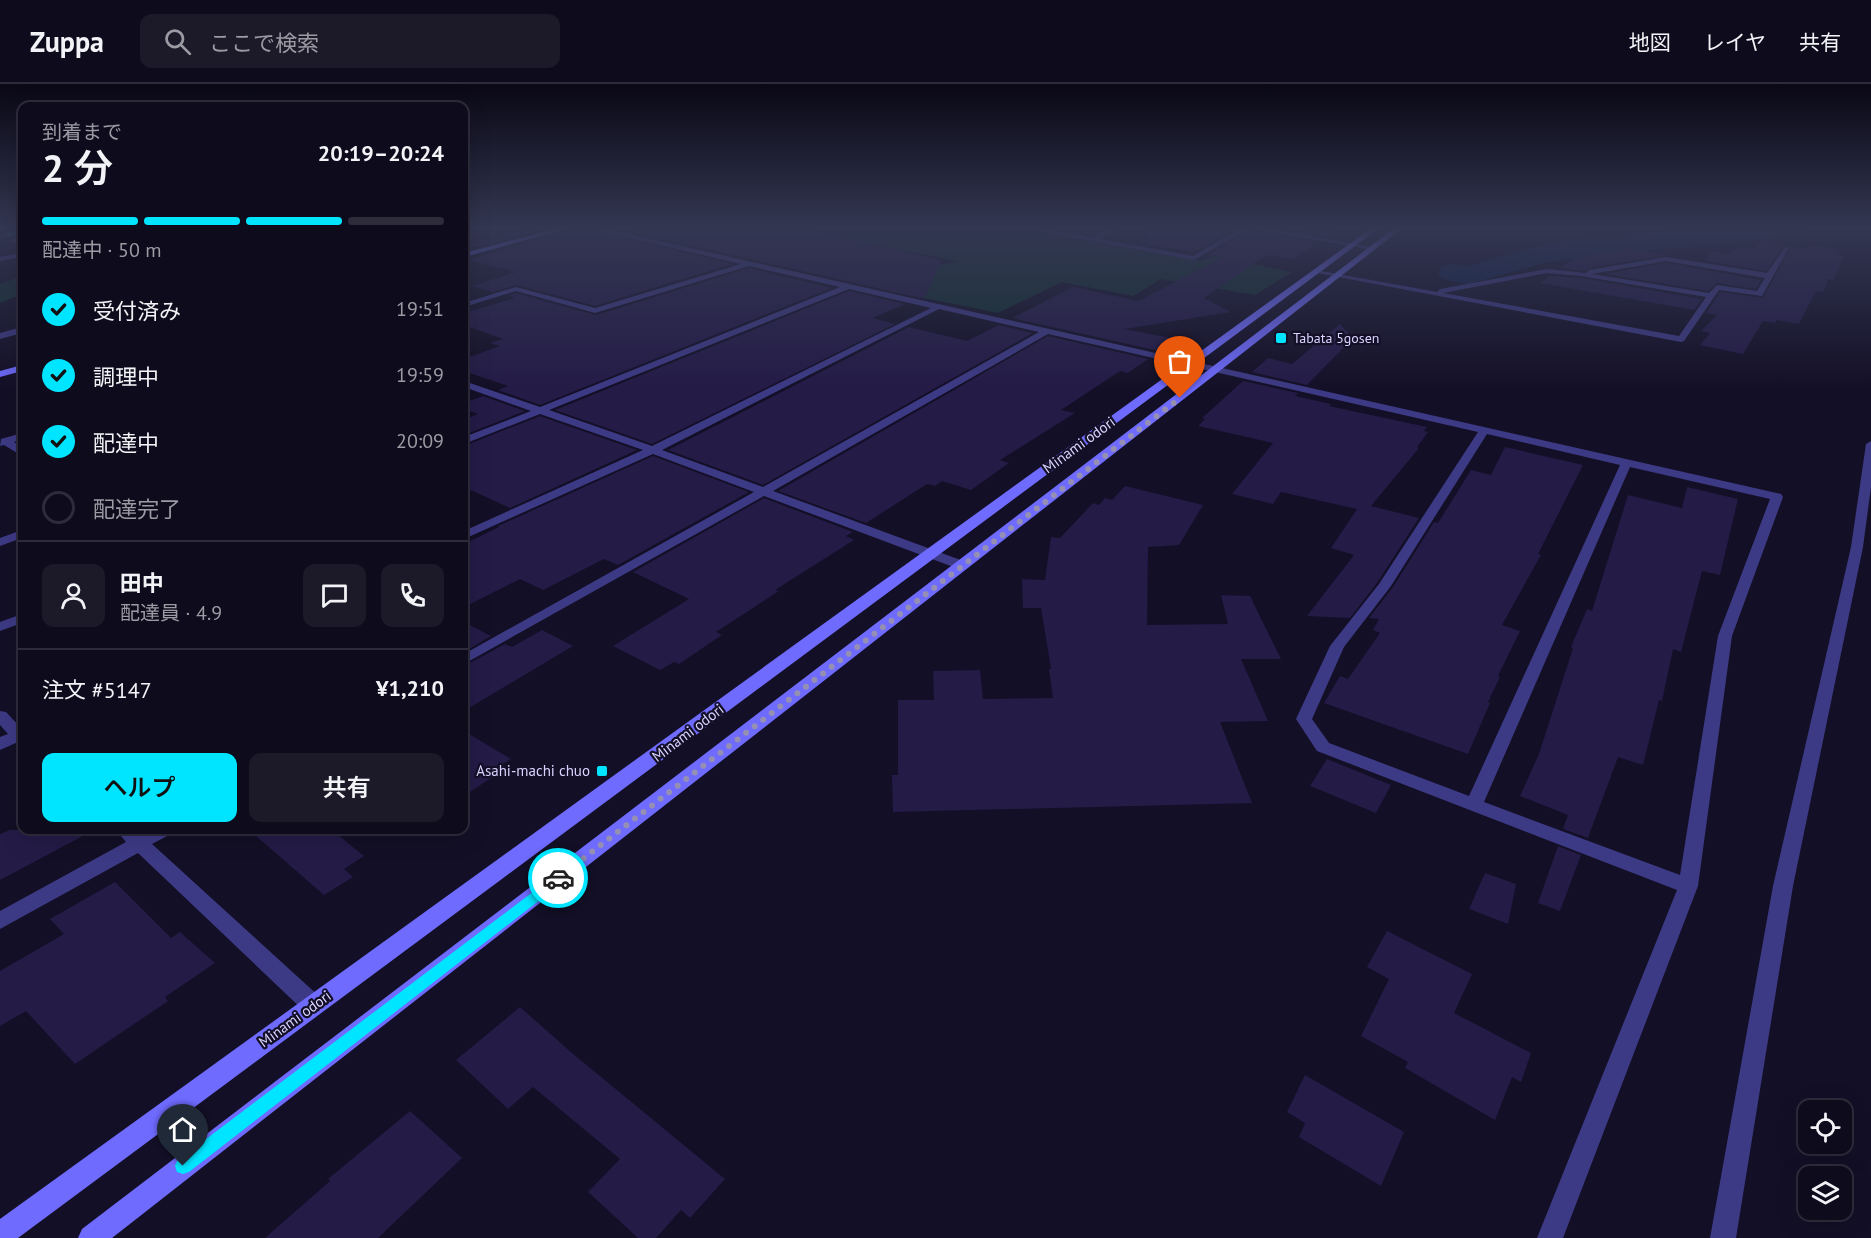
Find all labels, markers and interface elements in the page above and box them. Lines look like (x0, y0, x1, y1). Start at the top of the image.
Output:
search box (140, 14, 560, 68)
text: Zuppa (30, 23, 104, 60)
icon: search (161, 25, 194, 58)
text: ここで検索 (209, 29, 319, 57)
text: 地図 (1629, 29, 1671, 56)
text: レイヤ (1704, 29, 1766, 56)
text: 共有 (1799, 29, 1841, 56)
text: 到着まで (42, 119, 122, 145)
text: 20:19–20:24 (318, 139, 444, 167)
text: 2 分 (42, 142, 113, 193)
text: 配達中 · 50 m (42, 237, 161, 263)
icon: check (42, 293, 75, 326)
text: 19:51 (396, 296, 444, 322)
text: 受付済み (93, 297, 181, 325)
place label: Tabata 5gosen (1293, 329, 1380, 347)
marker: Tabata 5gosen (1274, 331, 1288, 345)
pin (1154, 336, 1205, 398)
icon: bag (1163, 345, 1196, 378)
icon: check (42, 359, 75, 392)
text: 19:59 (396, 362, 444, 388)
text: 調理中 (93, 363, 159, 391)
street label: Minami odori (1039, 412, 1119, 477)
icon: check (42, 425, 75, 458)
text: 20:09 (396, 428, 444, 454)
text: 配達中 (93, 429, 159, 457)
text: 配達完了 (93, 495, 181, 523)
button: person (42, 564, 105, 627)
button: chat (303, 564, 366, 627)
button: phone (381, 564, 444, 627)
text: 田中 (120, 569, 164, 597)
text: 配達員 · 4.9 (120, 600, 222, 626)
text: ¥1,210 (376, 674, 444, 702)
text: 注文 #5147 (42, 676, 152, 704)
street label: Minami odori (648, 699, 727, 766)
button: ヘルプ (42, 753, 237, 822)
button: 共有 (249, 753, 444, 822)
place label: Asahi-machi chuo (476, 761, 590, 780)
marker: Asahi-machi chuo (595, 764, 609, 778)
courier (528, 848, 588, 908)
icon: car (542, 862, 575, 895)
street label: Minami odori (255, 986, 335, 1051)
map controls (1798, 1100, 1852, 1220)
button: locate (1798, 1100, 1852, 1154)
pin (157, 1104, 208, 1166)
icon: home (166, 1113, 199, 1146)
button: layers (1798, 1166, 1852, 1220)

